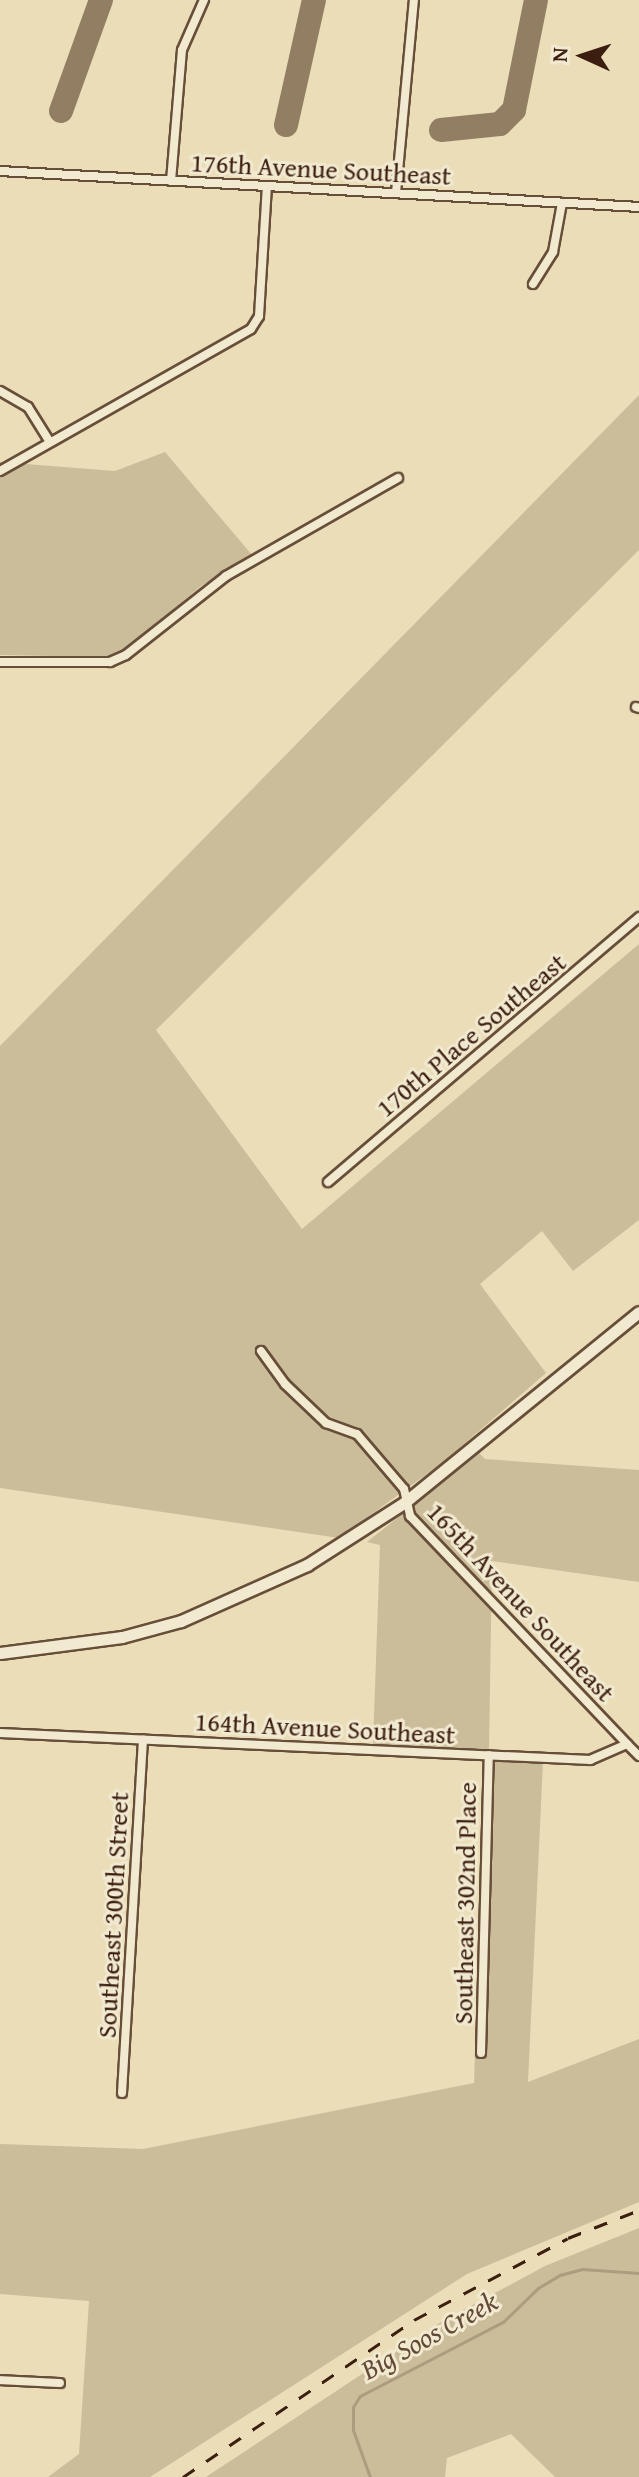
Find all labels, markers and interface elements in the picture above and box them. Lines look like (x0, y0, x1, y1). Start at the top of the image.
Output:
north arrow (543, 16, 623, 96)
text: N (543, 47, 575, 63)
street label: 176th Avenue Southeast (190, 147, 452, 191)
street label: 170th Place Southeast (370, 947, 572, 1123)
street label: 165th Avenue Southeast (421, 1496, 621, 1708)
street label: 164th Avenue Southeast (194, 1706, 456, 1750)
street label: Southeast 302nd Place (447, 1781, 483, 2025)
street label: Southeast 300th Street (91, 1791, 135, 2039)
water label: Big Soos Creek (355, 2284, 503, 2386)

